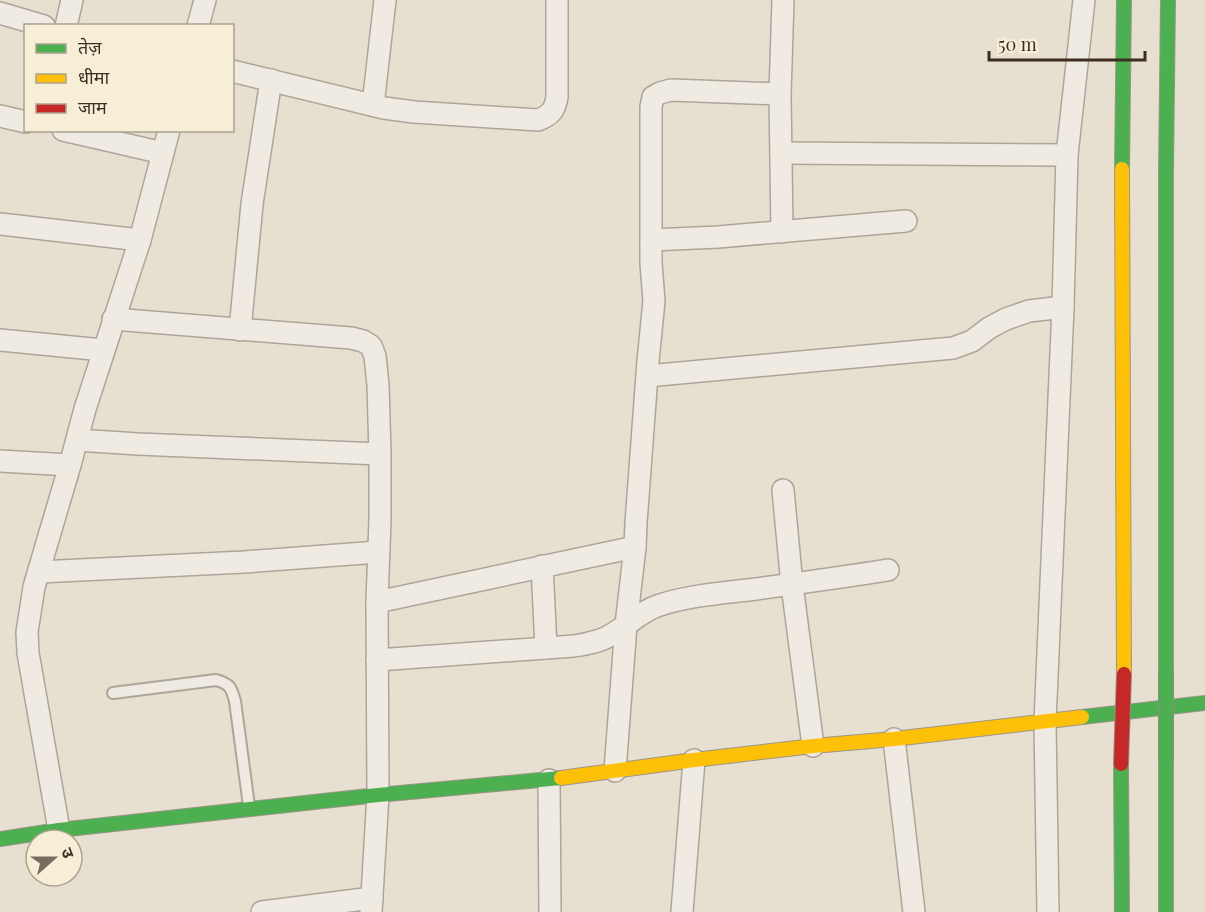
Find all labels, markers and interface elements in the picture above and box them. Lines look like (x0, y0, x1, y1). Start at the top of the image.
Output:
legend (24, 24, 234, 132)
scale bar (989, 24, 1145, 62)
text: 50 m (998, 32, 1037, 56)
text: तेज़ (78, 35, 102, 59)
text: धीमा (78, 65, 109, 89)
text: जाम (78, 95, 108, 119)
north arrow (24, 828, 84, 888)
text: उ (57, 844, 80, 861)

